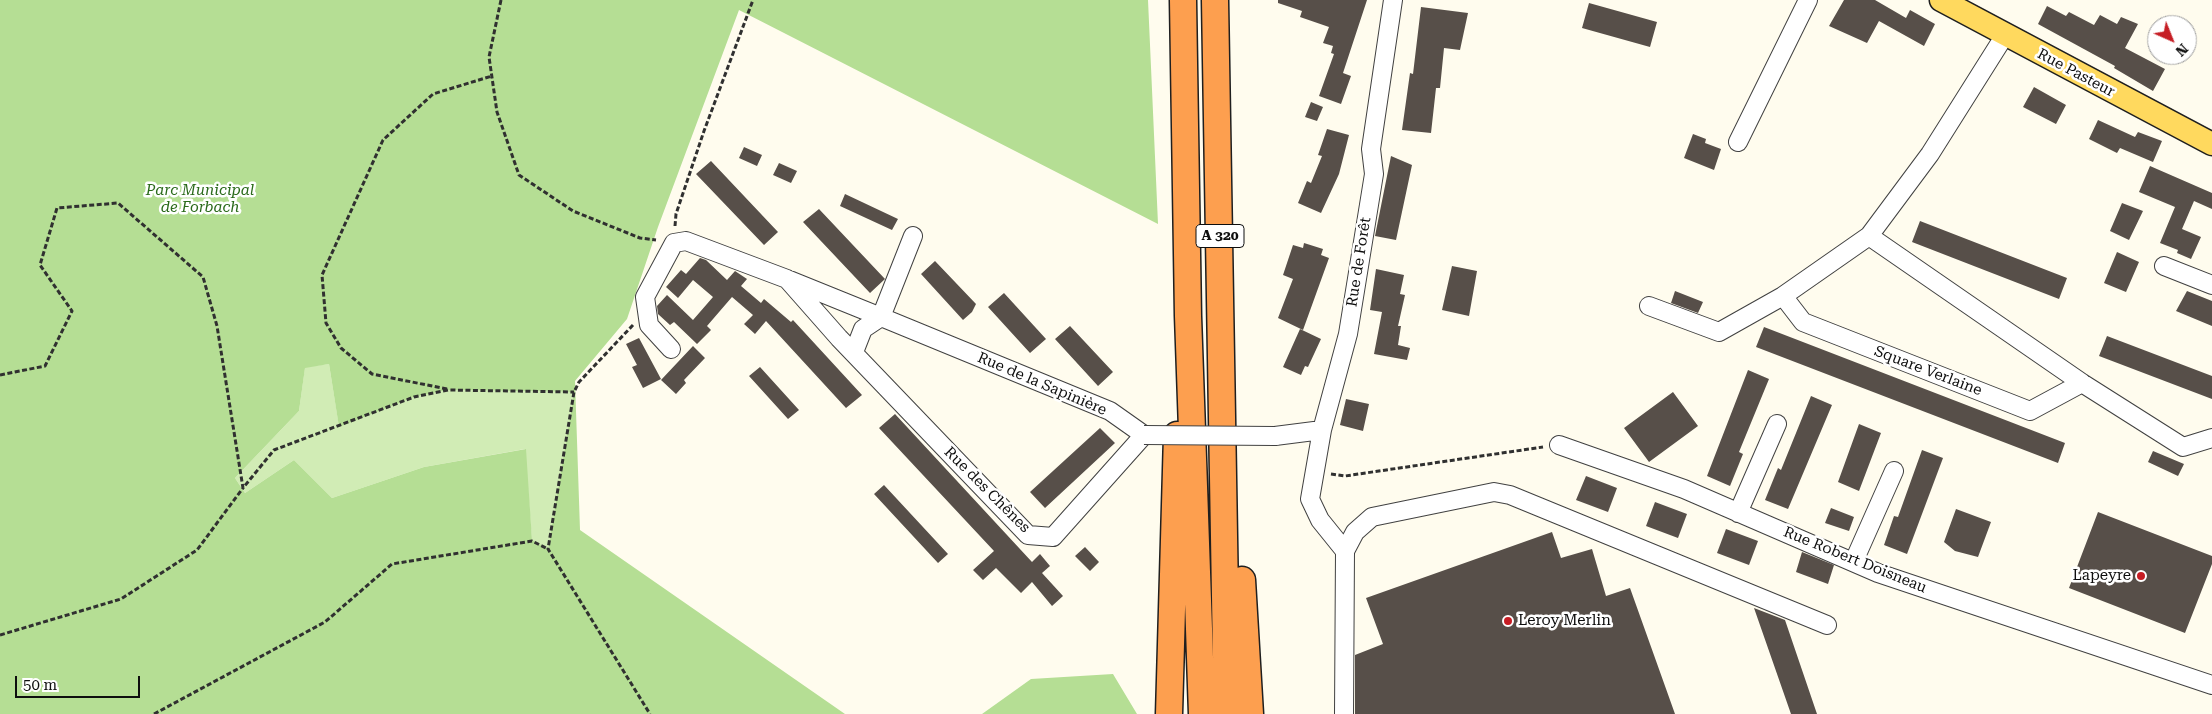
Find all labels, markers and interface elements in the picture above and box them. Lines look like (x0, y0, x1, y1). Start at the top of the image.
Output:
north arrow (2147, 15, 2197, 65)
text: N (2172, 41, 2191, 60)
street label: Rue Pasteur (2034, 45, 2118, 101)
park label: Parc Municipal de Forbach (146, 182, 254, 217)
street label: Rue de Forêt (1343, 216, 1375, 308)
road number: A 320 (1196, 225, 1244, 248)
street label: Square Verlaine (1871, 342, 1985, 400)
street label: Rue de la Sapinière (975, 349, 1109, 419)
street label: Rue des Chênes (940, 443, 1034, 537)
street label: Rue Robert Doisneau (1781, 523, 1929, 597)
place label: Lapeyre (2072, 567, 2131, 585)
marker: Lapeyre (2135, 570, 2147, 582)
place label: Leroy Merlin (1518, 612, 1611, 630)
marker: Leroy Merlin (1502, 615, 1514, 627)
scale bar (18, 666, 142, 698)
text: 50 m (23, 676, 57, 694)

